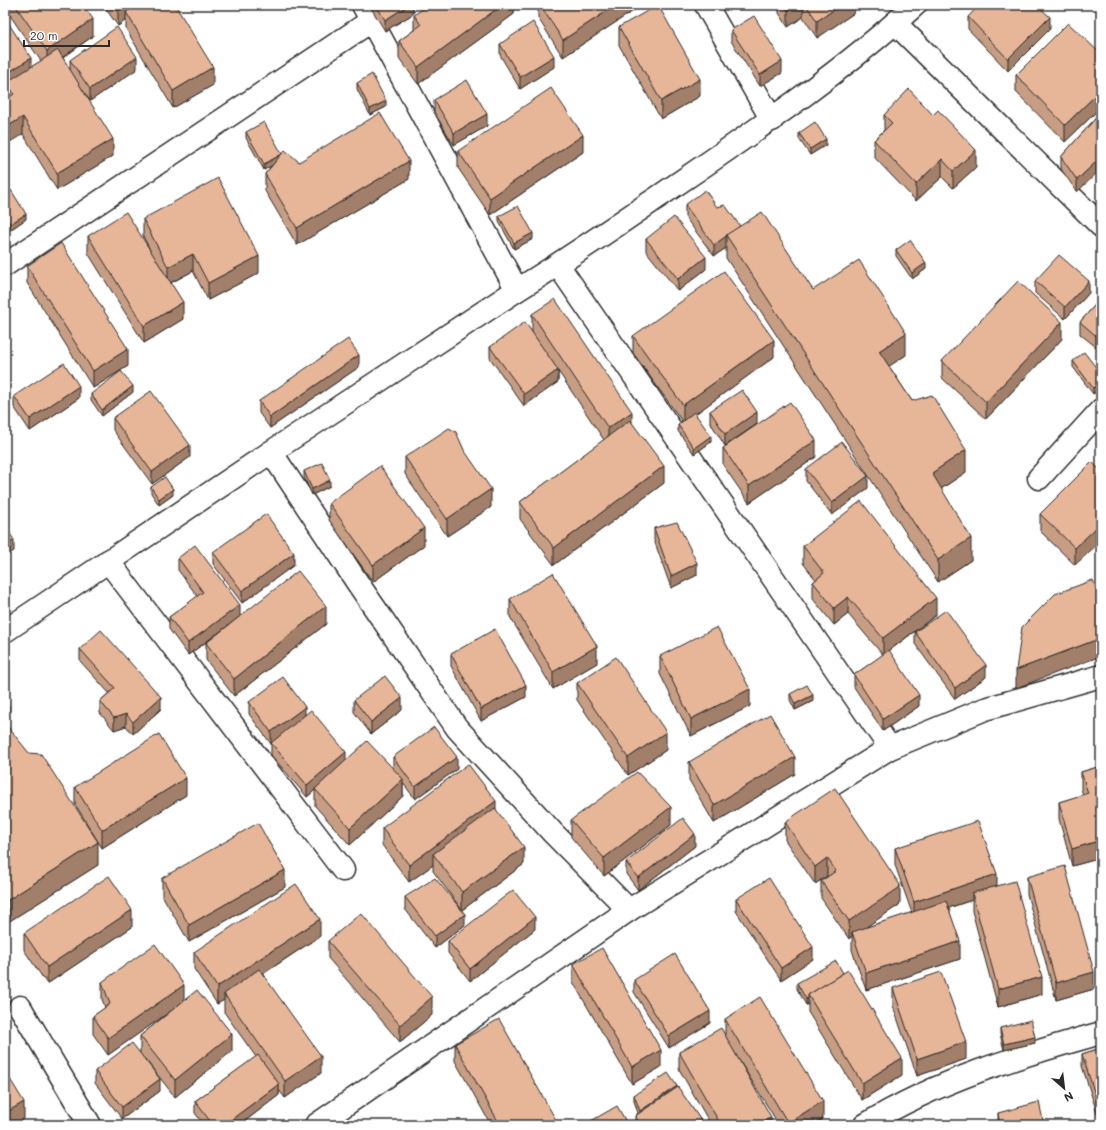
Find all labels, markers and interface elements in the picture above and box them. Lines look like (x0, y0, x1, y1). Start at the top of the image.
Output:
scale bar (24, 22, 109, 48)
text: 20 m (30, 27, 58, 43)
north arrow (1044, 1068, 1084, 1108)
text: N (1062, 1089, 1076, 1106)

